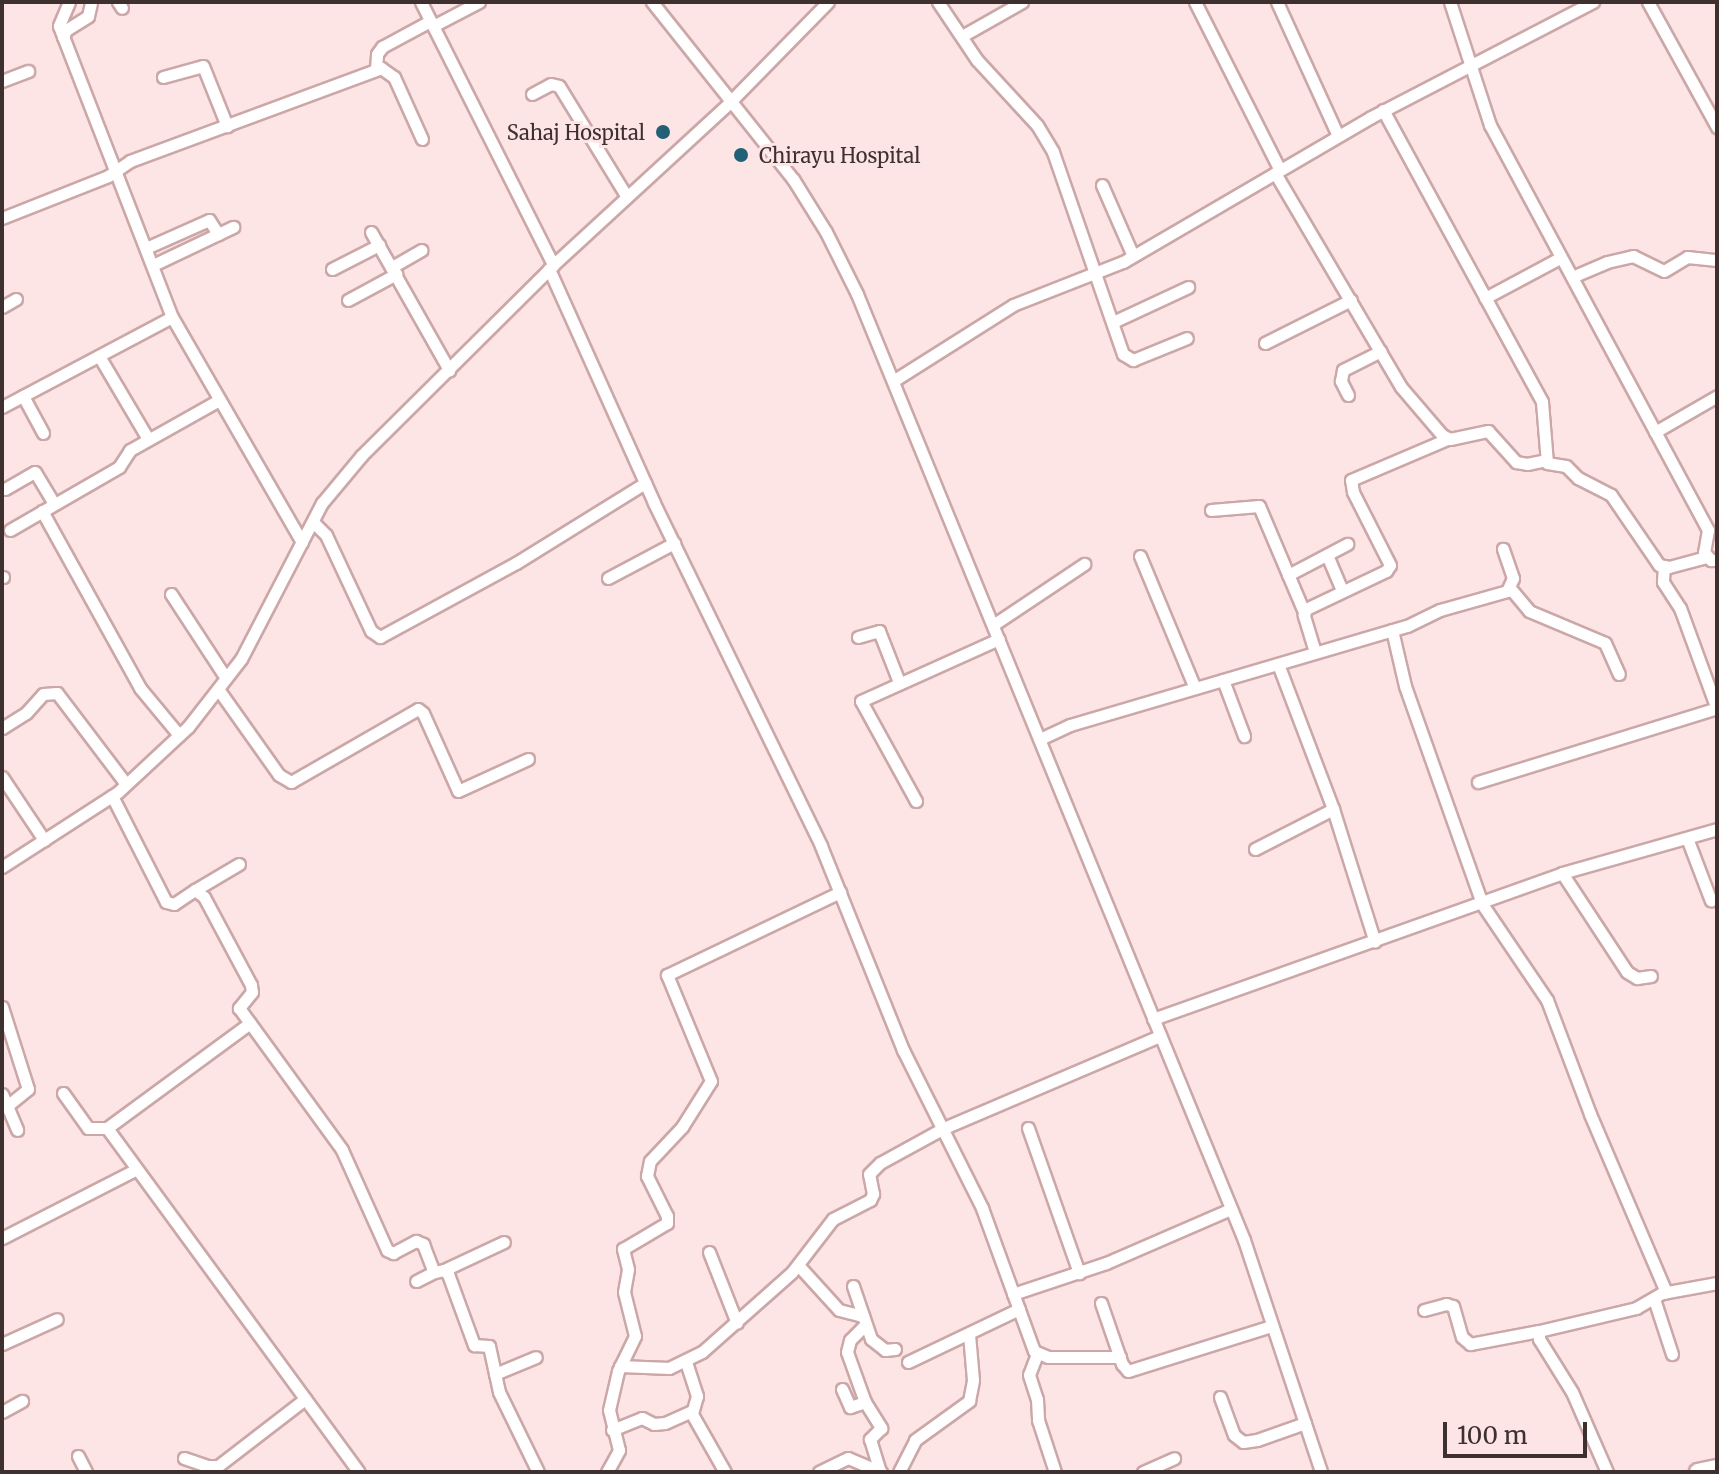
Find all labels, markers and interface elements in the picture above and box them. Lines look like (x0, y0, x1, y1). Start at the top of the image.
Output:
place label: Sahaj Hospital (507, 120, 645, 144)
marker: Sahaj Hospital (652, 121, 674, 143)
place label: Chirayu Hospital (759, 143, 920, 167)
marker: Chirayu Hospital (730, 144, 752, 166)
scale bar (1447, 1406, 1591, 1456)
text: 100 m (1457, 1420, 1527, 1451)

